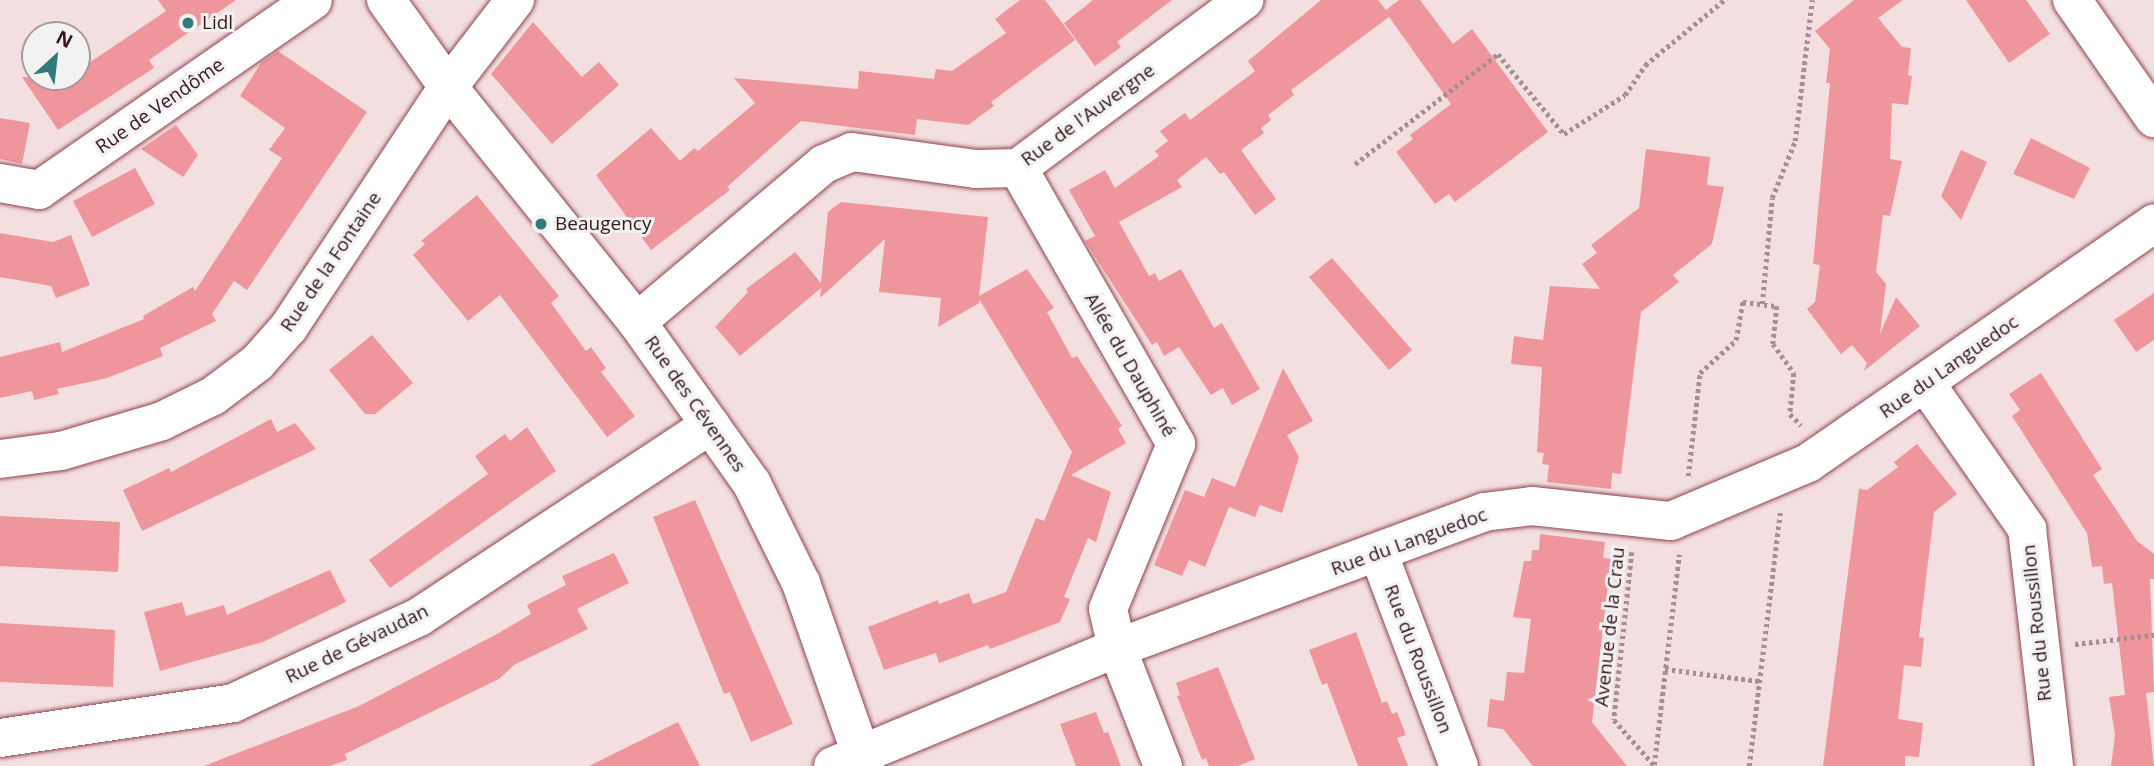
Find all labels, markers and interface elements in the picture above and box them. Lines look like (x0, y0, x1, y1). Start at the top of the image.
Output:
place label: Lidl (202, 12, 233, 34)
marker: Lidl (180, 15, 196, 31)
north arrow (21, 21, 91, 91)
text: N (52, 24, 77, 54)
street label: Rue de Vendôme (92, 53, 228, 159)
street label: Rue de l'Auvergne (1017, 59, 1159, 171)
street label: Rue de la Fontaine (276, 188, 386, 336)
place label: Beaugency (555, 213, 651, 235)
marker: Beaugency (533, 216, 549, 232)
street label: Allée du Dauphiné (1080, 289, 1180, 441)
street label: Rue du Languedoc (1875, 311, 2023, 423)
street label: Rue des Cévennes (639, 331, 751, 477)
street label: Rue du Languedoc (1328, 503, 1490, 581)
street label: Rue du Roussillon (2017, 543, 2057, 703)
street label: Avenue de la Crau (1590, 546, 1630, 708)
street label: Rue du Roussillon (1379, 581, 1457, 737)
street label: Rue de Gévaudan (282, 600, 432, 688)

